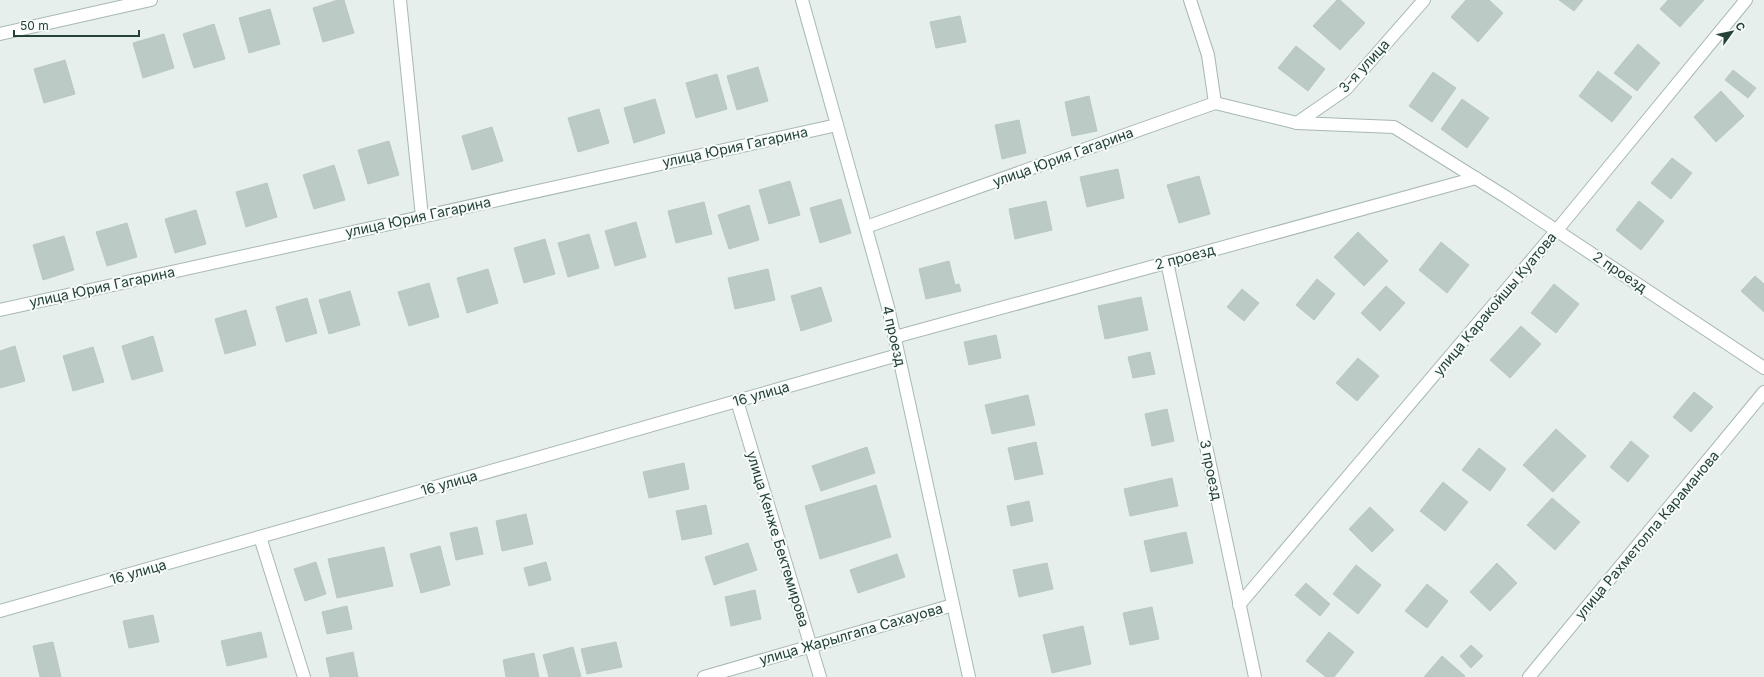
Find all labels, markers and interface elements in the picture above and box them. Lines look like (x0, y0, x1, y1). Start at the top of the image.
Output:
scale bar (14, 12, 139, 38)
north arrow (1712, 12, 1752, 52)
text: 50 m (20, 18, 49, 33)
text: С (1732, 19, 1748, 34)
street label: 3-я улица (1335, 36, 1393, 96)
street label: улица Юрия Гагарина (661, 123, 809, 170)
street label: улица Юрия Гагарина (990, 123, 1135, 190)
street label: улица Юрия Гагарина (344, 193, 492, 240)
street label: улица Каракойшы Куатова (1430, 228, 1560, 379)
street label: 2 проезд (1153, 240, 1217, 273)
street label: 2 проезд (1590, 247, 1651, 296)
street label: улица Юрия Гагарина (28, 263, 176, 310)
street label: 4 проезд (879, 304, 910, 368)
street label: 16 улица (731, 377, 791, 410)
street label: 3 проезд (1197, 438, 1226, 502)
street label: улица Рахметолла Караманова (1571, 447, 1722, 622)
street label: улица Кенже Бектемирова (744, 449, 813, 629)
street label: 16 улица (419, 466, 479, 499)
street label: 16 улица (108, 555, 168, 588)
street label: улица Жарылгапа Сахауова (757, 599, 945, 668)

